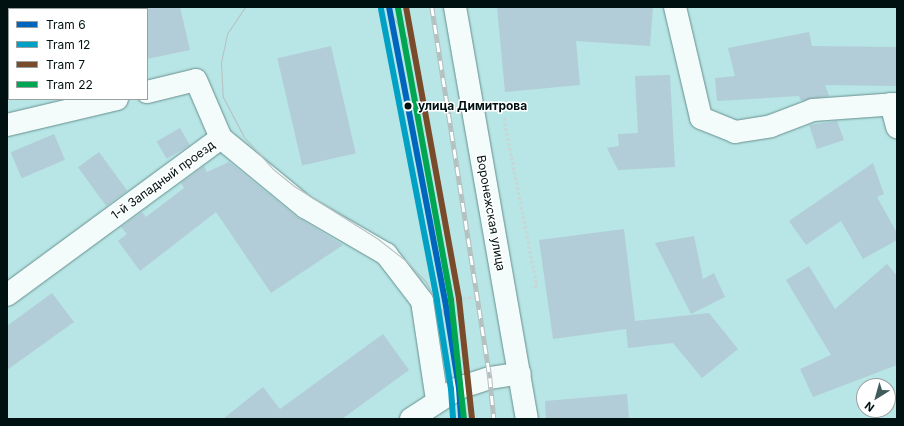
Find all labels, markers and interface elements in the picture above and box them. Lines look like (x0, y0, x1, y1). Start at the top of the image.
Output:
legend (8, 8, 148, 100)
text: Tram 6 (46, 17, 86, 32)
text: Tram 12 (46, 37, 90, 52)
text: Tram 7 (46, 57, 85, 72)
text: Tram 22 (46, 77, 93, 92)
marker: улица Димитрова (401, 99, 415, 113)
place label: улица Димитрова (418, 99, 527, 113)
street label: 1-й Западный проезд (108, 137, 218, 223)
street label: Воронежская улица (474, 154, 508, 272)
north arrow (856, 378, 896, 418)
text: N (862, 399, 877, 415)

